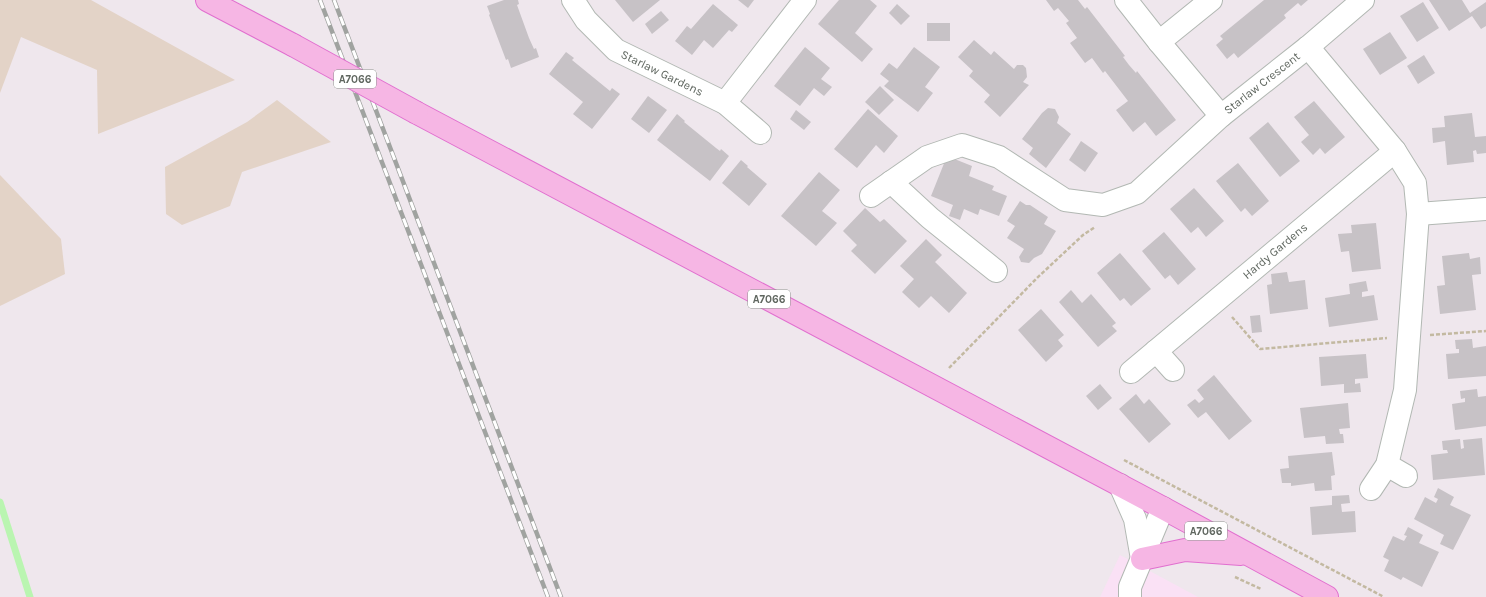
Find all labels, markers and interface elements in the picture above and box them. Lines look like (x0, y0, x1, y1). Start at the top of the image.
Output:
street label: Starlaw Gardens (619, 47, 705, 99)
street label: Starlaw Crescent (1221, 49, 1303, 117)
road number: A7066 (334, 70, 376, 88)
street label: Hardy Gardens (1240, 220, 1310, 282)
road number: A7066 (748, 290, 790, 308)
road number: A7066 (1185, 522, 1227, 540)

